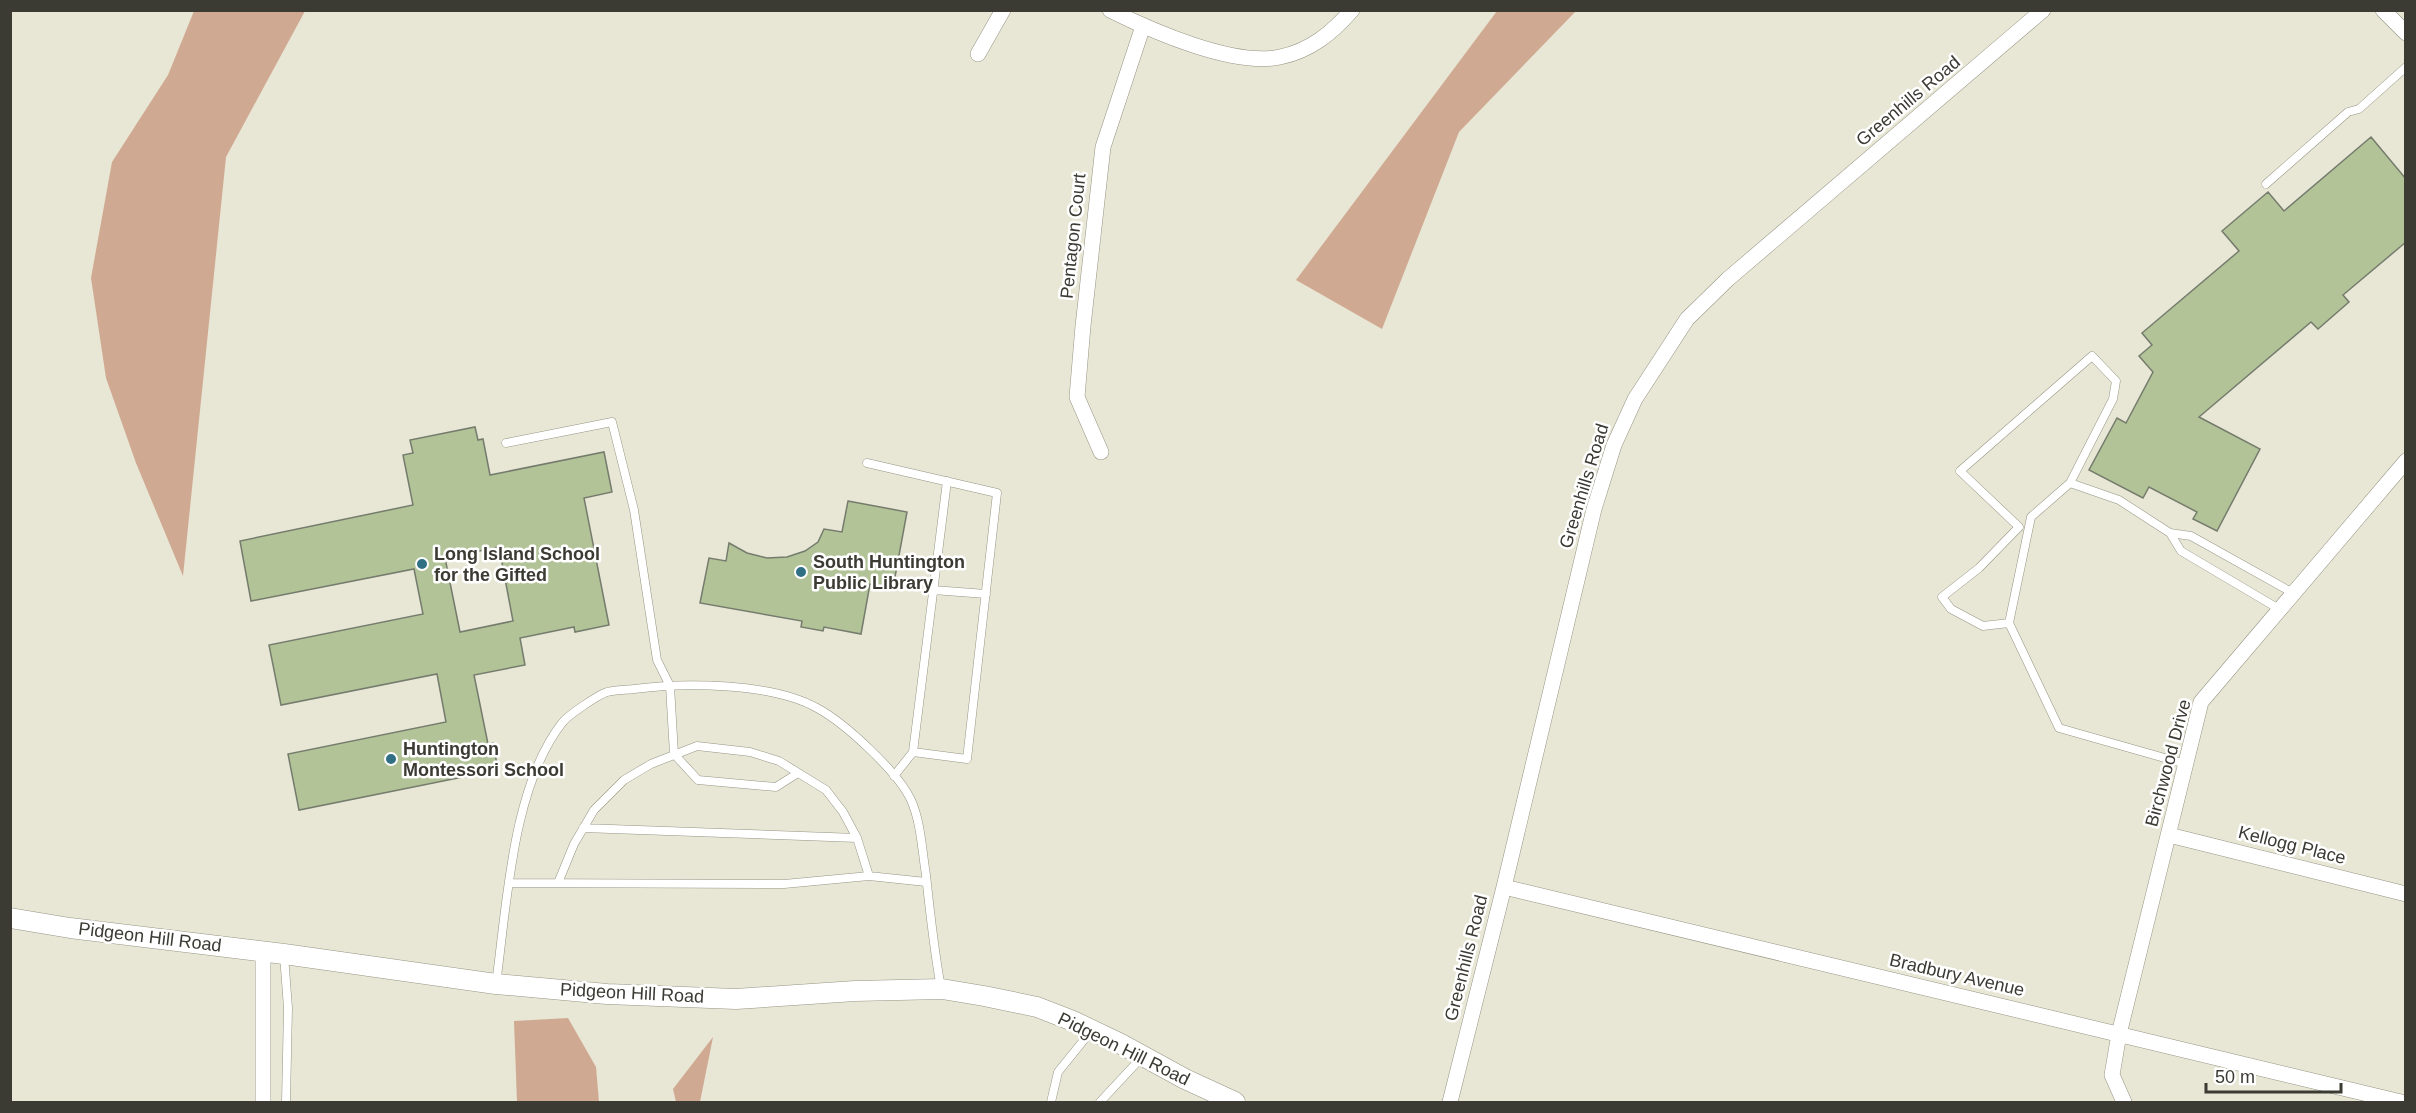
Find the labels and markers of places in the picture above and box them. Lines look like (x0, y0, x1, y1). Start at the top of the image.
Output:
place label: Long Island School for the Gifted (434, 544, 600, 585)
place label: South Huntington Public Library (813, 552, 965, 593)
marker: Long Island School for the Gifted (415, 557, 429, 571)
marker: South Huntington Public Library (794, 565, 808, 579)
place label: Huntington Montessori School (403, 739, 564, 780)
marker: Huntington Montessori School (384, 752, 398, 766)

